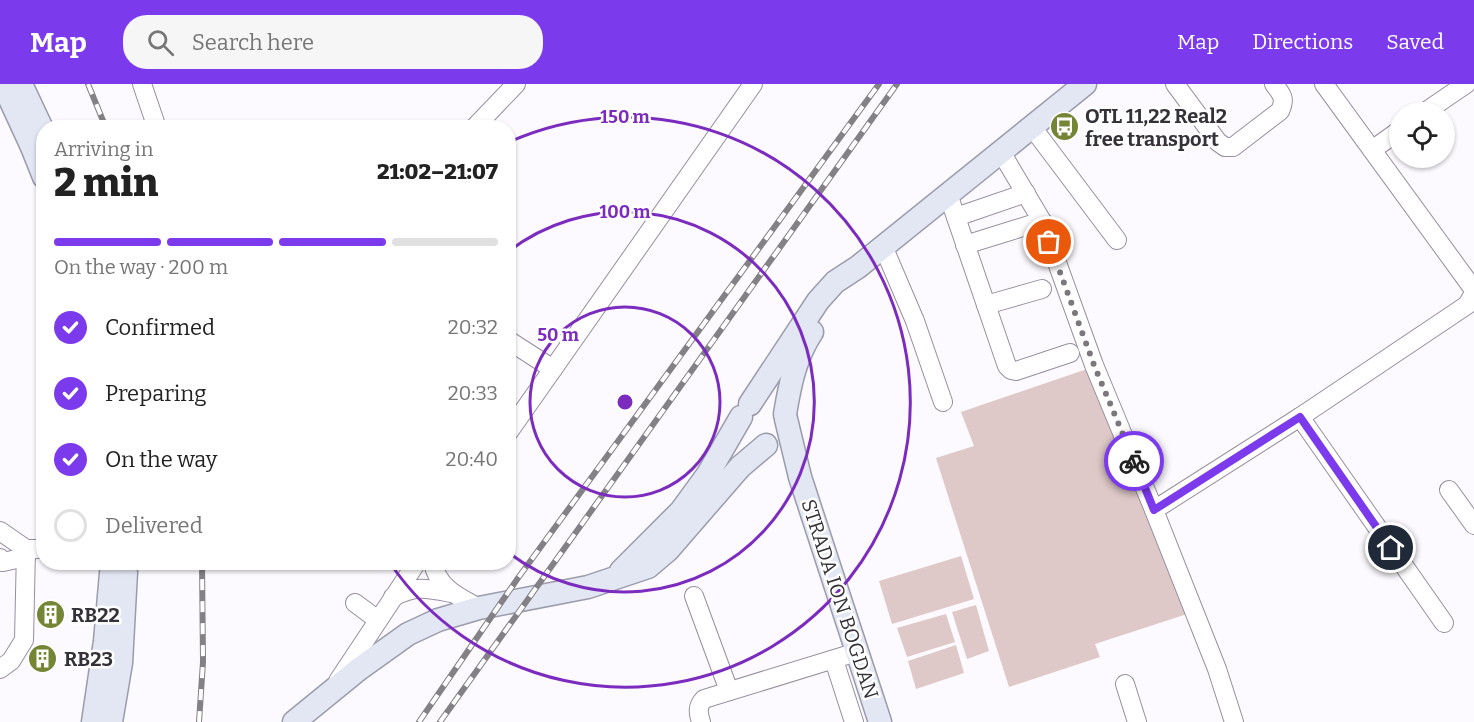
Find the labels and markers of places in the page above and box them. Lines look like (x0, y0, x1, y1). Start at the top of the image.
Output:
place label: OTL 11,22 Real2 free transport (1085, 104, 1227, 151)
bus stop icon: OTL 11,22 Real2 free transport (1048, 111, 1080, 143)
pin (1023, 216, 1074, 267)
centre of rings (615, 392, 635, 412)
pin (1365, 522, 1416, 573)
building icon: RB22 (34, 599, 66, 631)
place label: RB22 (71, 603, 120, 627)
building icon: RB23 (27, 643, 59, 675)
place label: RB23 (64, 647, 113, 671)

